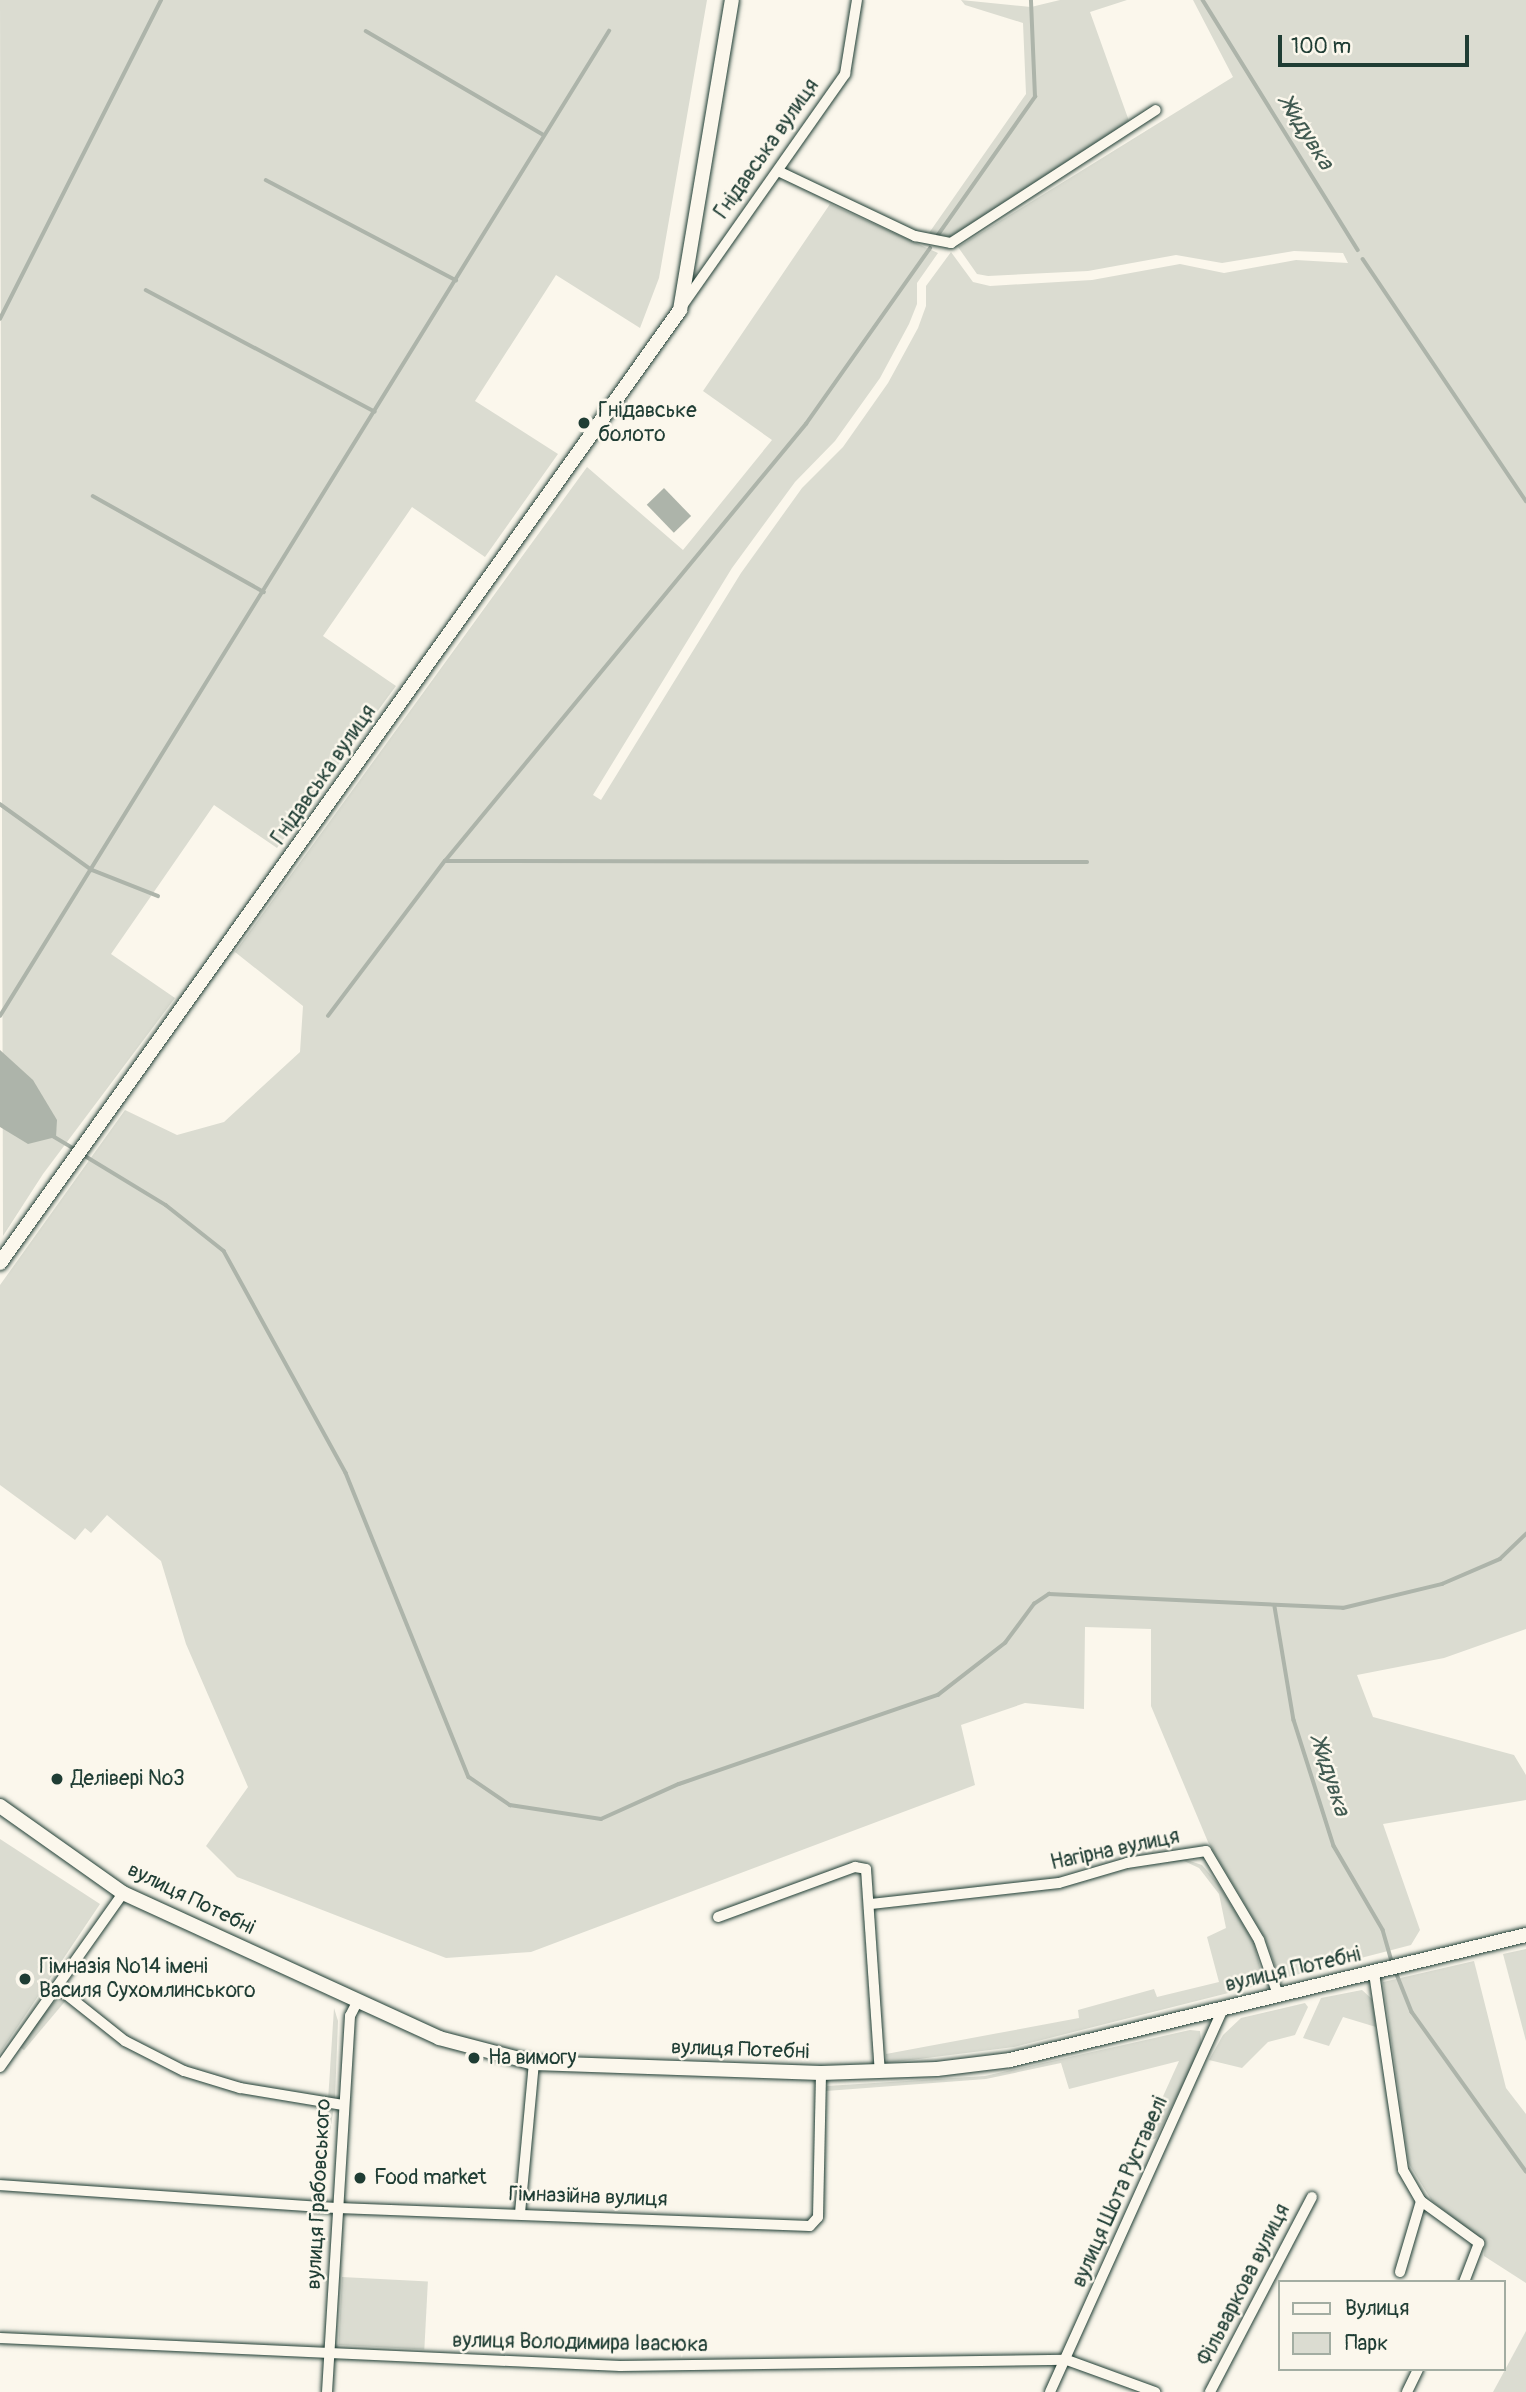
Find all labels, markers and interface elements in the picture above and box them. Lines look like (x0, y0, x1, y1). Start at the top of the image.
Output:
scale bar (1281, 21, 1472, 65)
text: 100 m (1291, 33, 1351, 60)
street label: Гнідавська вулиця (709, 74, 825, 224)
water label: Жидувка (1273, 91, 1339, 175)
place label: Гнідавське болото (598, 398, 696, 448)
marker: Гнідавське болото (576, 415, 592, 431)
street label: Гнідавська вулиця (266, 700, 382, 850)
water label: Жидувка (1304, 1733, 1356, 1819)
place label: Делівері №3 (71, 1766, 185, 1792)
marker: Делівері №3 (49, 1771, 65, 1787)
street label: Нагірна вулиця (1048, 1824, 1182, 1876)
street label: вулиця Потебні (123, 1857, 259, 1941)
street label: вулиця Потебні (1223, 1942, 1363, 1998)
place label: Гімназія №14 імені Василя Сухомлинського (39, 1954, 255, 2004)
marker: Гімназія №14 імені Василя Сухомлинського (17, 1971, 33, 1987)
street label: вулиця Потебні (670, 2035, 810, 2065)
place label: На вимогу (488, 2045, 577, 2071)
marker: На вимогу (466, 2050, 482, 2066)
street label: вулиця Шота Руставелі (1067, 2093, 1173, 2291)
street label: вулиця Грабовського (301, 2098, 337, 2290)
place label: Food market (374, 2165, 486, 2191)
marker: Food market (352, 2170, 368, 2186)
street label: Гімназійна вулиця (508, 2182, 668, 2212)
street label: Фільваркова вулиця (1192, 2200, 1296, 2370)
legend (1278, 2280, 1505, 2371)
text: Вулиця (1345, 2295, 1409, 2322)
street label: вулиця Володимира Івасюка (452, 2328, 708, 2358)
text: Парк (1345, 2330, 1388, 2357)

